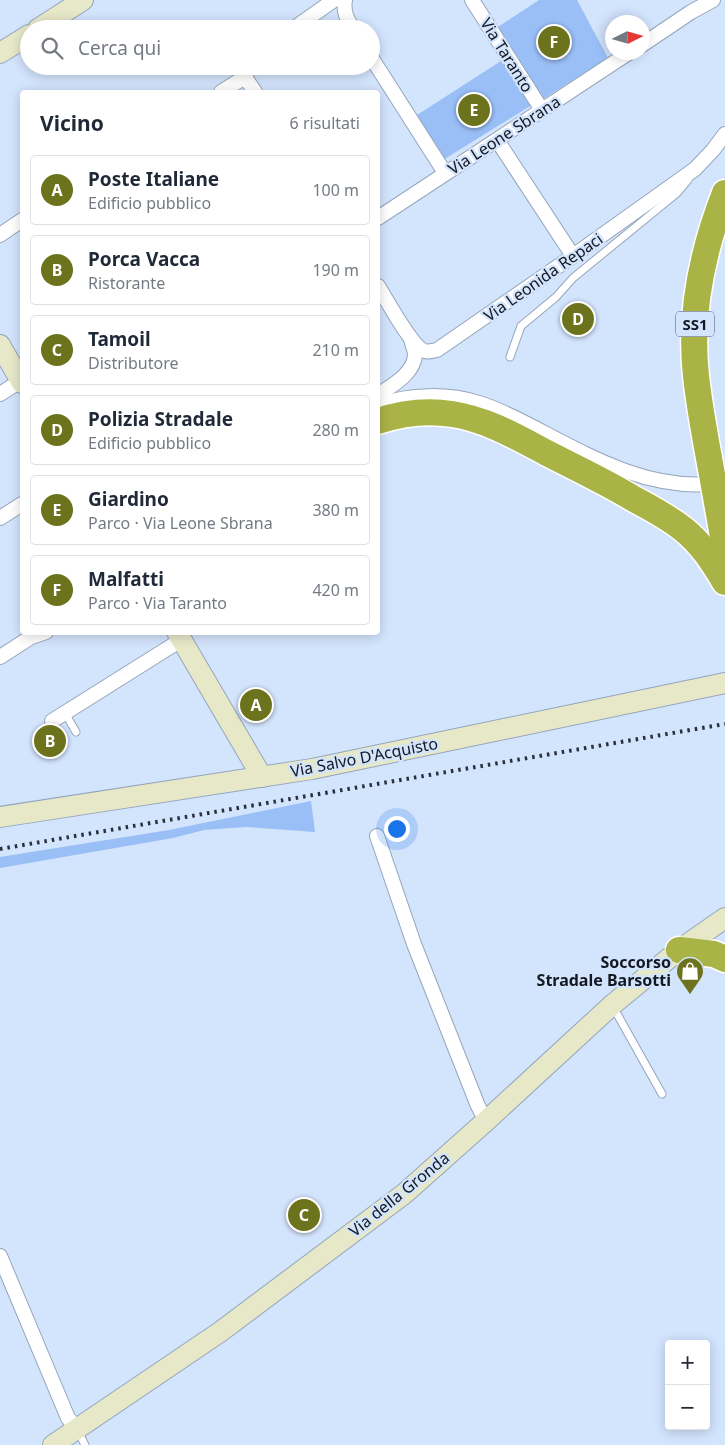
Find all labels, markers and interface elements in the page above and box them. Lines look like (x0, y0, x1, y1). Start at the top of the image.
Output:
street label: Via Taranto (475, 14, 539, 96)
north arrow (605, 15, 650, 60)
search box (20, 20, 380, 75)
pin: F (538, 23, 570, 61)
icon: search (38, 34, 66, 62)
text: Cerca qui (78, 35, 161, 61)
street label: Via Leone Sbrana (444, 90, 564, 180)
pin: E (458, 91, 490, 129)
text: Vicino (40, 109, 104, 137)
text: 6 risultati (290, 112, 360, 134)
text: Poste Italiane (88, 166, 219, 192)
text: A (51, 179, 63, 201)
text: 100 m (312, 179, 359, 201)
text: Edificio pubblico (88, 192, 211, 214)
street label: Via Leonida Repaci (479, 228, 607, 326)
text: Porca Vacca (88, 246, 200, 272)
text: B (52, 259, 62, 281)
text: 190 m (312, 259, 359, 281)
text: Ristorante (88, 272, 165, 294)
pin: D (562, 300, 594, 338)
road number: SS1 (676, 312, 714, 336)
text: Tamoil (88, 326, 151, 352)
text: C (52, 339, 62, 361)
text: 210 m (312, 339, 359, 361)
text: Distributore (88, 352, 178, 374)
text: Polizia Stradale (88, 406, 233, 432)
text: D (51, 419, 63, 441)
text: 280 m (312, 419, 359, 441)
text: Edificio pubblico (88, 432, 211, 454)
text: Giardino (88, 486, 169, 512)
text: E (53, 499, 61, 521)
text: 380 m (312, 499, 359, 521)
text: Parco · Via Leone Sbrana (88, 512, 273, 534)
text: Malfatti (88, 566, 164, 592)
text: F (53, 579, 61, 601)
text: 420 m (312, 579, 359, 601)
text: Parco · Via Taranto (88, 592, 227, 614)
pin: A (240, 686, 272, 724)
pin: B (34, 722, 66, 760)
street label: Via Salvo D'Acquisto (288, 732, 440, 782)
your location (384, 816, 410, 842)
place label: Soccorso Stradale Barsotti (537, 951, 671, 991)
shop icon: Soccorso Stradale Barsotti (675, 956, 705, 995)
street label: Via della Gronda (344, 1147, 454, 1241)
pin: C (288, 1196, 320, 1234)
map controls (665, 1340, 710, 1430)
button: + (665, 1340, 710, 1385)
button: − (665, 1385, 710, 1430)

